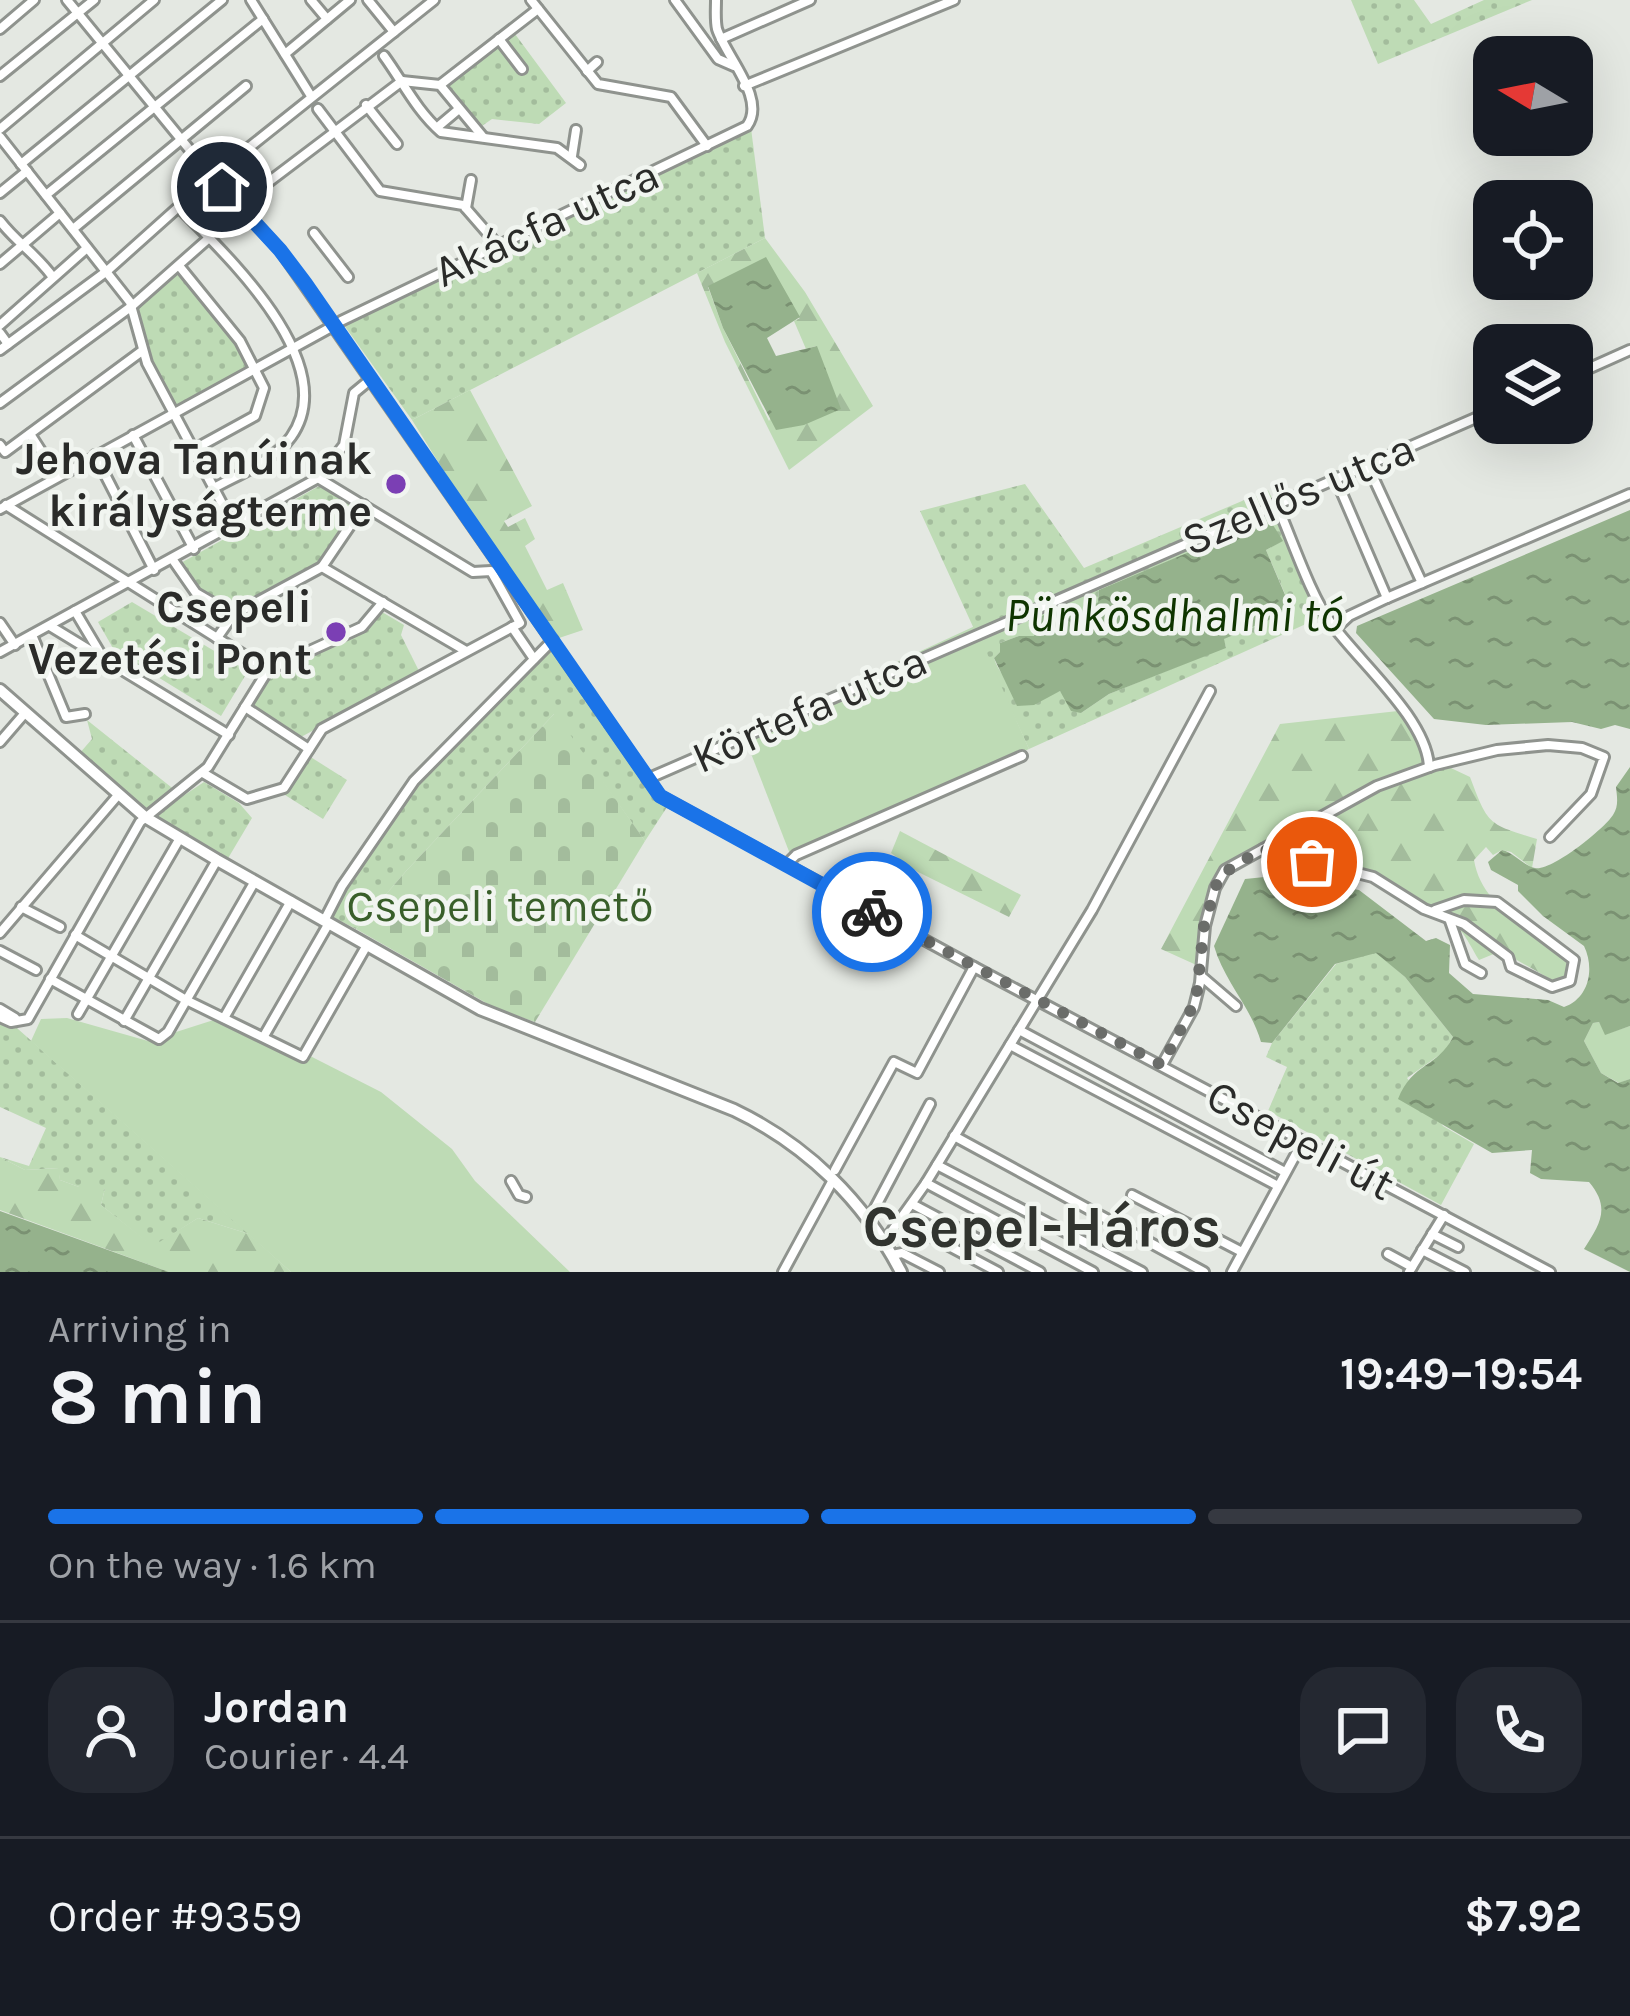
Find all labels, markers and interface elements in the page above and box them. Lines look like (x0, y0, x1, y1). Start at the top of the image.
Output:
north arrow (1473, 36, 1593, 156)
map controls (1473, 36, 1593, 444)
pin (171, 136, 273, 238)
street label: Akácfa utca (426, 148, 667, 298)
icon: home (189, 154, 255, 220)
button: locate (1473, 180, 1593, 300)
button: layers (1473, 324, 1593, 444)
street label: Szellős utca (1174, 422, 1423, 566)
place label: Jehova Tanúinak királyságterme (16, 433, 372, 538)
marker: Jehova Tanúinak királyságterme (383, 471, 409, 497)
place label: Csepeli Vezetési Pont (28, 581, 312, 685)
water label: Pünkösdhalmi tó (1005, 587, 1343, 643)
marker: Csepeli Vezetési Pont (323, 619, 349, 645)
street label: Körtefa utca (684, 634, 935, 784)
pin (1261, 811, 1363, 913)
icon: bag (1279, 829, 1345, 895)
courier (812, 852, 932, 972)
icon: bike (839, 879, 905, 945)
park label: Csepeli temető (346, 880, 654, 932)
street label: Csepeli út (1198, 1069, 1403, 1211)
district label: Csepel-Háros (863, 1194, 1221, 1260)
text: Arriving in (48, 1306, 231, 1352)
text: 19:49–19:54 (1340, 1348, 1582, 1400)
text: 8 min (48, 1351, 266, 1443)
text: On the way · 1.6 km (48, 1542, 377, 1588)
button: person (48, 1667, 174, 1793)
button: chat (1300, 1667, 1426, 1793)
button: phone (1456, 1667, 1582, 1793)
text: Jordan (204, 1681, 349, 1733)
text: Courier · 4.4 (204, 1733, 409, 1779)
text: Order #9359 (48, 1890, 302, 1942)
text: $7.92 (1464, 1890, 1582, 1942)

